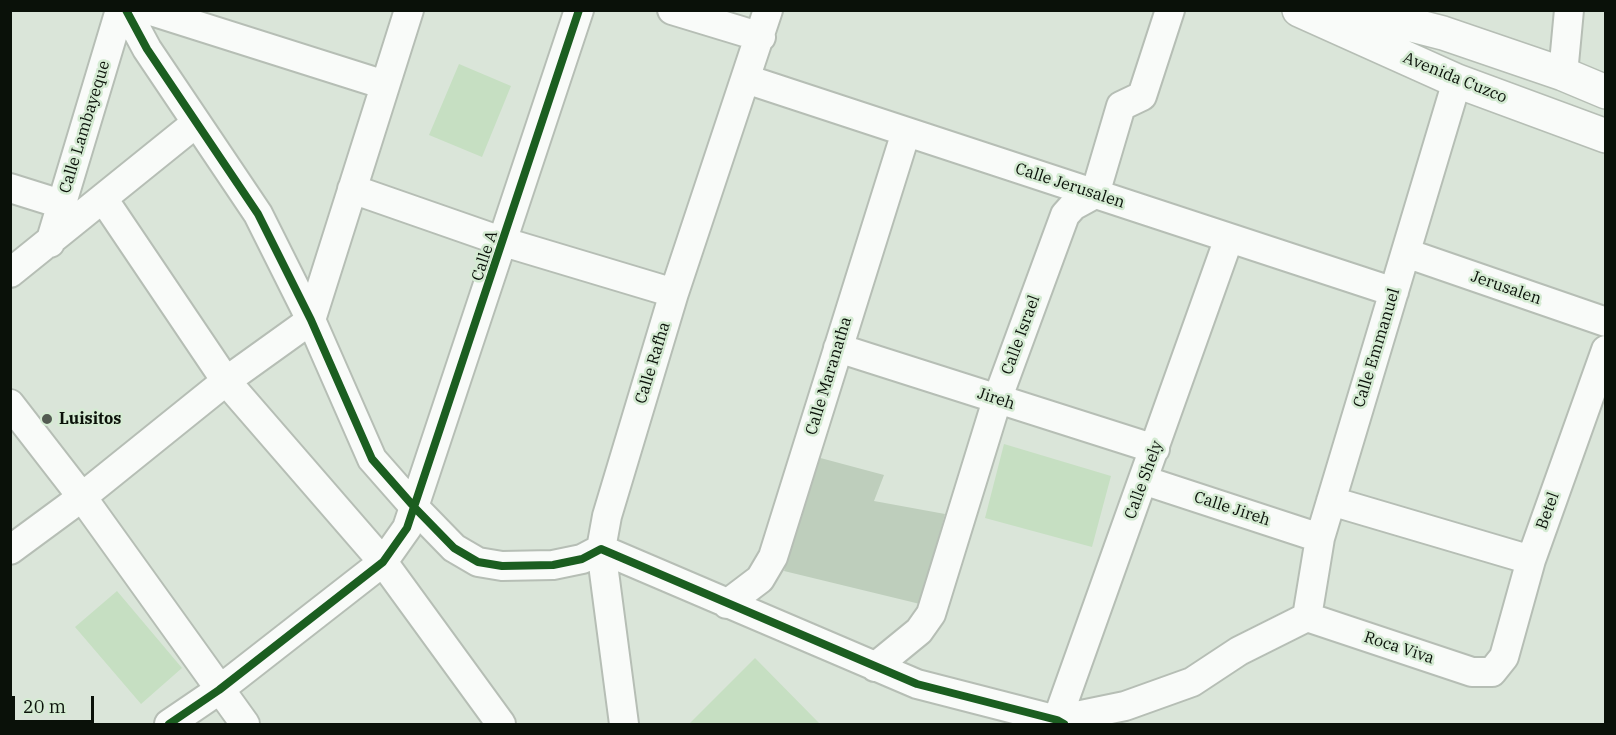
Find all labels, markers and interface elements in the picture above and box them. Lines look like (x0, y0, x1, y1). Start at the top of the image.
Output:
street label: Avenida Cuzco (1400, 48, 1510, 108)
street label: Calle Lambayeque (56, 58, 114, 196)
street label: Calle Jerusalen (1013, 159, 1127, 213)
street label: Calle A (468, 228, 502, 284)
street label: Jerusalen (1468, 267, 1544, 309)
street label: Calle Emmanuel (1350, 286, 1404, 410)
street label: Calle Israel (998, 293, 1044, 377)
street label: Calle Maranatha (802, 315, 856, 437)
street label: Calle Rafha (631, 320, 675, 406)
street label: Jireh (975, 384, 1017, 414)
place label: Luisitos (59, 409, 121, 429)
marker: Luisitos (40, 412, 54, 426)
street label: Calle Shely (1121, 438, 1167, 522)
street label: Calle Jireh (1192, 488, 1272, 530)
street label: Betel (1532, 490, 1564, 532)
street label: Roca Viva (1361, 628, 1437, 668)
scale bar (15, 684, 98, 722)
text: 20 m (23, 695, 66, 718)

